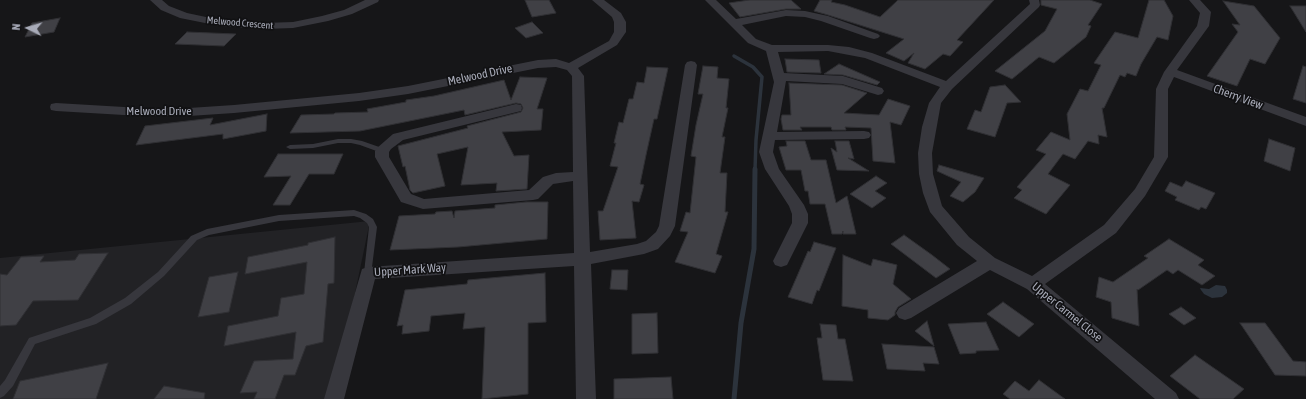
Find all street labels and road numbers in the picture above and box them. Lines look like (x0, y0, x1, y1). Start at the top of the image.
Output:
street label: Melwood Crescent (206, 14, 274, 32)
street label: Melwood Drive (446, 61, 514, 89)
street label: Cherry View (1211, 81, 1265, 113)
street label: Melwood Drive (126, 104, 192, 118)
street label: Upper Mark Way (374, 260, 446, 280)
street label: Upper Carmel Close (1029, 279, 1105, 345)

